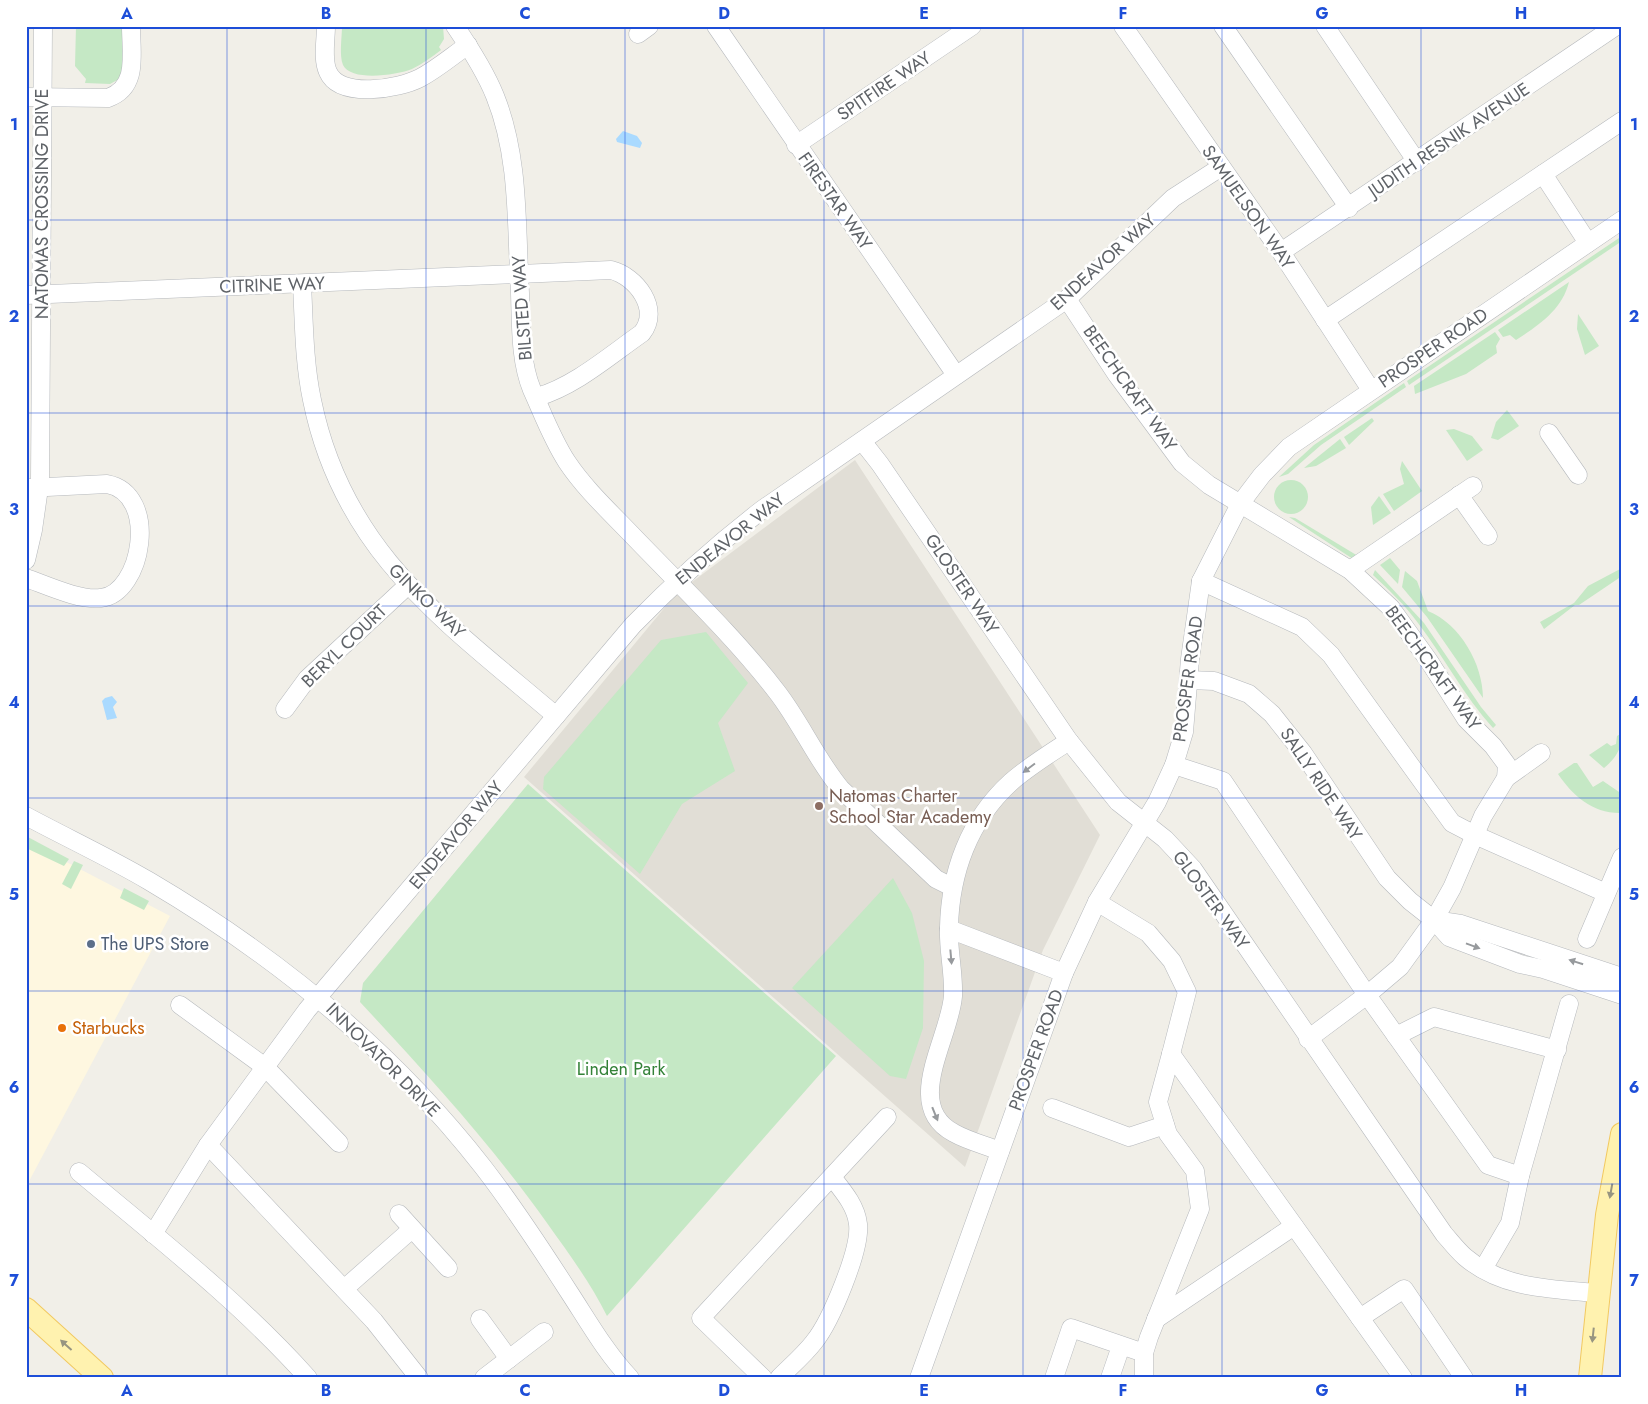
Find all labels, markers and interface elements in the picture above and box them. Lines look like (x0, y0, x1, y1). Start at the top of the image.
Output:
text: A (120, 2, 133, 25)
text: B (321, 2, 331, 25)
text: C (519, 2, 531, 25)
text: D (718, 2, 730, 25)
text: E (919, 2, 929, 25)
text: F (1119, 2, 1127, 25)
text: G (1315, 2, 1329, 25)
text: H (1515, 2, 1527, 25)
street label: SPITFIRE WAY (832, 45, 937, 127)
street label: JUDITH RESNIK AVENUE (1361, 76, 1535, 205)
street label: NATOMAS CROSSING DRIVE (29, 89, 55, 319)
text: 1 (10, 113, 18, 136)
text: 1 (1630, 113, 1638, 136)
street label: SAMUELSON WAY (1196, 140, 1301, 275)
street label: FIRESTAR WAY (792, 147, 879, 256)
street label: ENDEAVOR WAY (1044, 207, 1162, 317)
street label: BILSTED WAY (505, 254, 539, 361)
street label: CITRINE WAY (219, 270, 326, 300)
street label: PROSPER ROAD (1373, 302, 1493, 394)
text: 2 (9, 305, 19, 328)
text: 2 (1629, 305, 1639, 328)
street label: BEECHCRAFT WAY (1077, 320, 1184, 457)
street label: ENDEAVOR WAY (670, 486, 791, 591)
text: 3 (9, 498, 19, 521)
text: 3 (1629, 498, 1639, 521)
street label: GLOSTER WAY (919, 529, 1006, 640)
street label: GINKO WAY (383, 558, 472, 645)
street label: BERYL COURT (295, 598, 393, 694)
street label: BEECHCRAFT WAY (1379, 600, 1488, 736)
street label: PROSPER ROAD (1166, 614, 1210, 744)
text: 4 (8, 691, 20, 714)
text: 4 (1628, 691, 1640, 714)
street label: SALLY RIDE WAY (1274, 722, 1369, 846)
one-way arrow (1023, 763, 1036, 774)
street label: ENDEAVOR WAY (403, 775, 510, 895)
place label: Natomas Charter School Star Academy (829, 783, 991, 830)
marker: Natomas Charter School Star Academy (813, 800, 825, 812)
street label: GLOSTER WAY (1166, 845, 1256, 955)
text: 5 (9, 883, 19, 906)
text: 5 (1629, 883, 1639, 906)
place label: The UPS Store (101, 931, 209, 957)
marker: The UPS Store (85, 938, 97, 950)
one-way arrow (1466, 942, 1481, 950)
one-way arrow (948, 949, 956, 965)
one-way arrow (1568, 958, 1583, 965)
street label: PROSPER ROAD (1002, 986, 1070, 1114)
street label: INNOVATOR DRIVE (320, 997, 446, 1123)
place label: Starbucks (72, 1015, 145, 1041)
marker: Starbucks (56, 1022, 68, 1034)
park label: Linden Park (577, 1056, 665, 1082)
text: 6 (9, 1076, 19, 1099)
text: 6 (1629, 1076, 1639, 1099)
one-way arrow (931, 1107, 939, 1122)
one-way arrow (1607, 1183, 1615, 1199)
text: 7 (9, 1269, 19, 1292)
text: 7 (1629, 1269, 1639, 1292)
one-way arrow (1589, 1328, 1597, 1344)
one-way arrow (61, 1339, 73, 1351)
text: A (120, 1379, 133, 1402)
text: B (321, 1379, 331, 1402)
text: C (519, 1379, 531, 1402)
text: D (718, 1379, 730, 1402)
text: E (919, 1379, 929, 1402)
text: F (1119, 1379, 1127, 1402)
text: G (1315, 1379, 1329, 1402)
text: H (1515, 1379, 1527, 1402)

